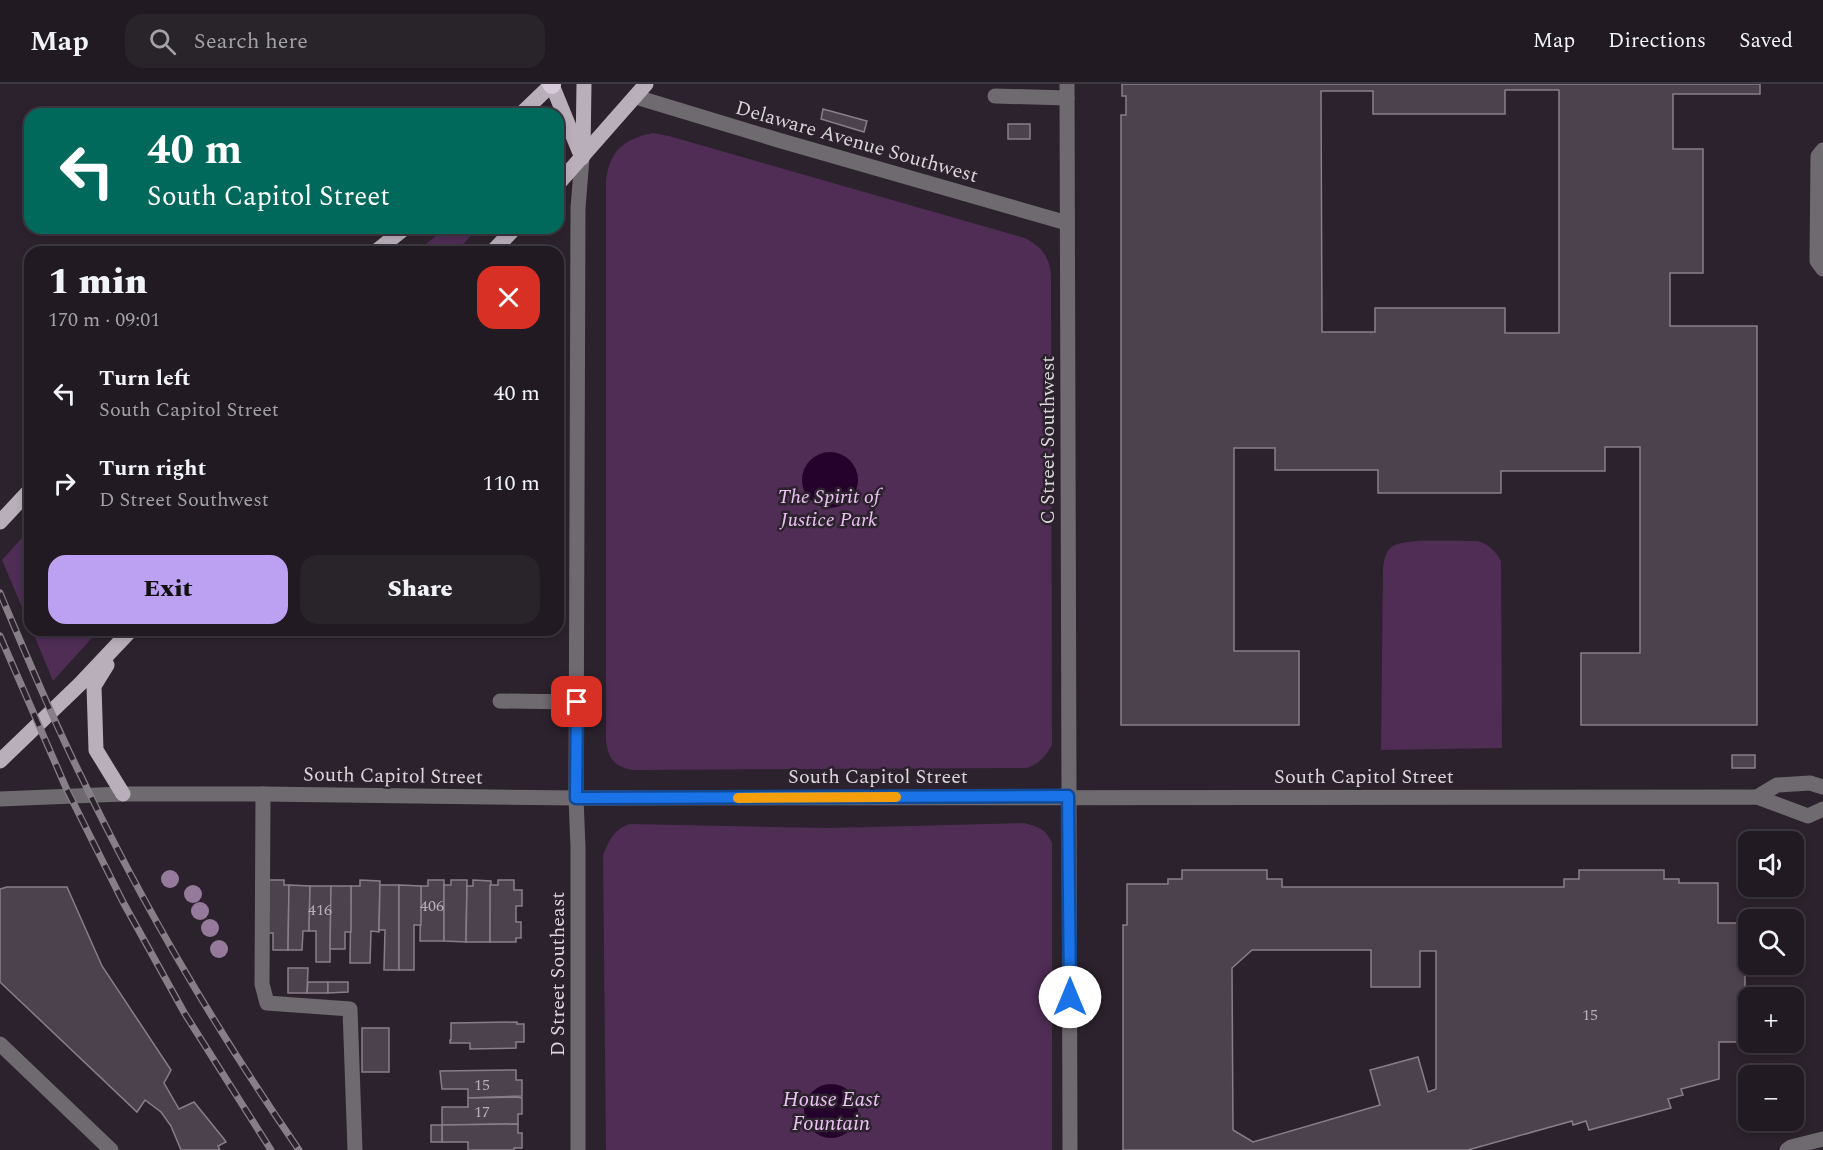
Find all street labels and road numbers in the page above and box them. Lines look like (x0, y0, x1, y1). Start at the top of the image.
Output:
street label: Delaware Avenue Southwest (732, 93, 982, 191)
street label: C Street Southwest (1033, 356, 1063, 524)
street label: South Capitol Street (303, 759, 483, 793)
street label: South Capitol Street (788, 762, 968, 792)
street label: South Capitol Street (1274, 762, 1454, 792)
street label: D Street Southeast (543, 892, 573, 1056)

